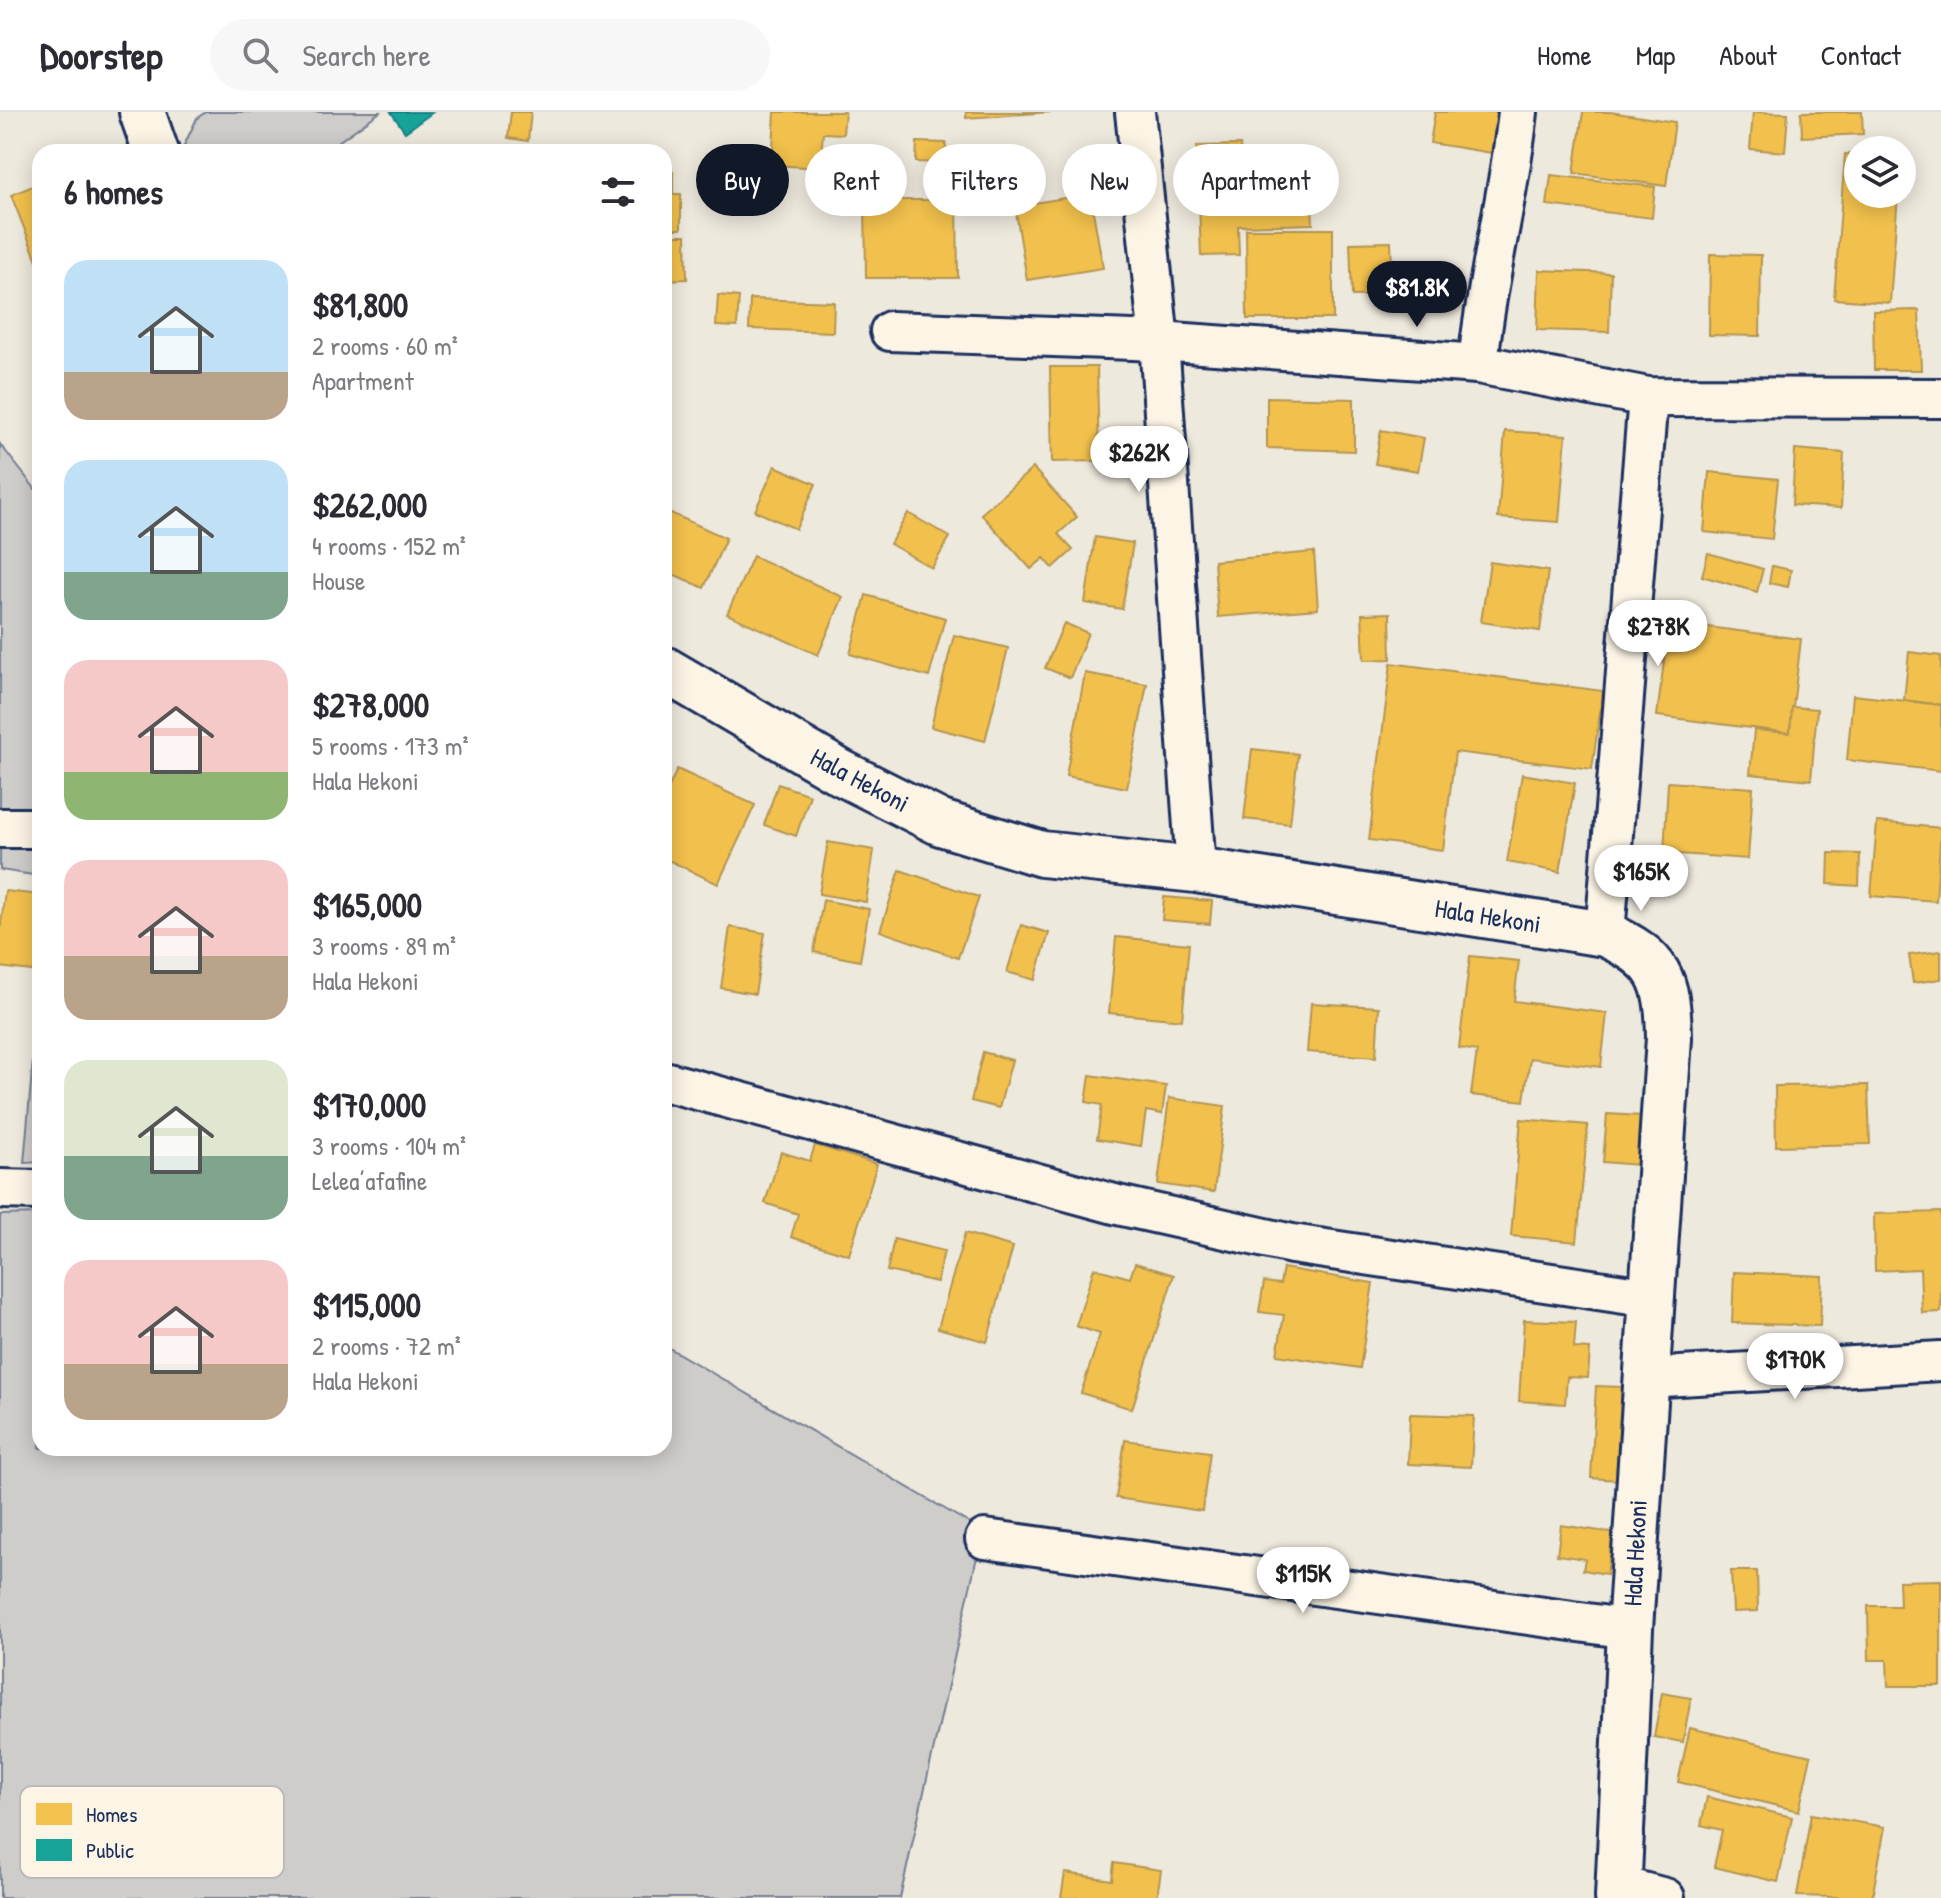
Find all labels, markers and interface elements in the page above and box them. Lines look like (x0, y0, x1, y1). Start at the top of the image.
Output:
search box (210, 19, 770, 91)
text: Doorstep (40, 29, 162, 81)
icon: search (238, 33, 282, 77)
text: Search here (302, 35, 431, 75)
text: Home (1537, 36, 1592, 74)
text: Map (1636, 36, 1675, 74)
text: About (1719, 36, 1777, 74)
text: Contact (1821, 36, 1901, 74)
map controls (1844, 136, 1916, 208)
button: layers (1844, 136, 1916, 208)
chip: Buy (696, 144, 789, 216)
chip: Rent (805, 144, 907, 216)
chip: Filters (923, 144, 1046, 216)
chip: New (1062, 144, 1157, 216)
chip: Apartment (1173, 144, 1339, 216)
text: 6 homes (64, 169, 163, 215)
icon: filters (596, 170, 640, 214)
pin: $81.8K (1352, 261, 1482, 329)
text: $81.8K (1385, 269, 1449, 304)
text: $81,800 (312, 282, 408, 328)
icon: home (128, 292, 224, 388)
text: 2 rooms · 60 m² (312, 328, 458, 363)
text: Apartment (312, 363, 414, 398)
pin: $262K (1083, 426, 1195, 494)
text: $262K (1108, 434, 1170, 469)
text: $262,000 (312, 482, 427, 528)
icon: home (128, 492, 224, 588)
text: 4 rooms · 152 m² (312, 528, 466, 563)
text: House (312, 563, 365, 598)
pin: $278K (1602, 600, 1714, 668)
text: $278K (1626, 608, 1690, 643)
text: $278,000 (312, 682, 429, 728)
icon: home (128, 692, 224, 788)
text: 5 rooms · 173 m² (312, 728, 468, 763)
street label: Hala Hekoni (805, 739, 916, 820)
text: Hala Hekoni (312, 763, 419, 798)
pin: $165K (1585, 845, 1697, 913)
text: $165K (1612, 853, 1670, 888)
text: $165,000 (312, 882, 422, 928)
street label: Hala Hekoni (1433, 890, 1544, 941)
icon: home (128, 892, 224, 988)
text: 3 rooms · 89 m² (312, 928, 456, 963)
text: Hala Hekoni (312, 963, 419, 998)
text: $170,000 (312, 1082, 426, 1128)
icon: home (128, 1092, 224, 1188)
text: 3 rooms · 104 m² (312, 1128, 466, 1163)
text: Lelea’afafine (312, 1163, 427, 1198)
text: $115,000 (312, 1282, 421, 1328)
icon: home (128, 1292, 224, 1388)
text: 2 rooms · 72 m² (312, 1328, 461, 1363)
pin: $170K (1739, 1333, 1851, 1401)
text: $170K (1765, 1341, 1825, 1376)
text: Hala Hekoni (312, 1363, 419, 1398)
street label: Hala Hekoni (1614, 1499, 1655, 1607)
pin: $115K (1247, 1547, 1359, 1615)
text: $115K (1275, 1555, 1331, 1590)
legend (20, 1786, 284, 1878)
text: Homes (86, 1799, 137, 1829)
text: Public (86, 1835, 134, 1865)

